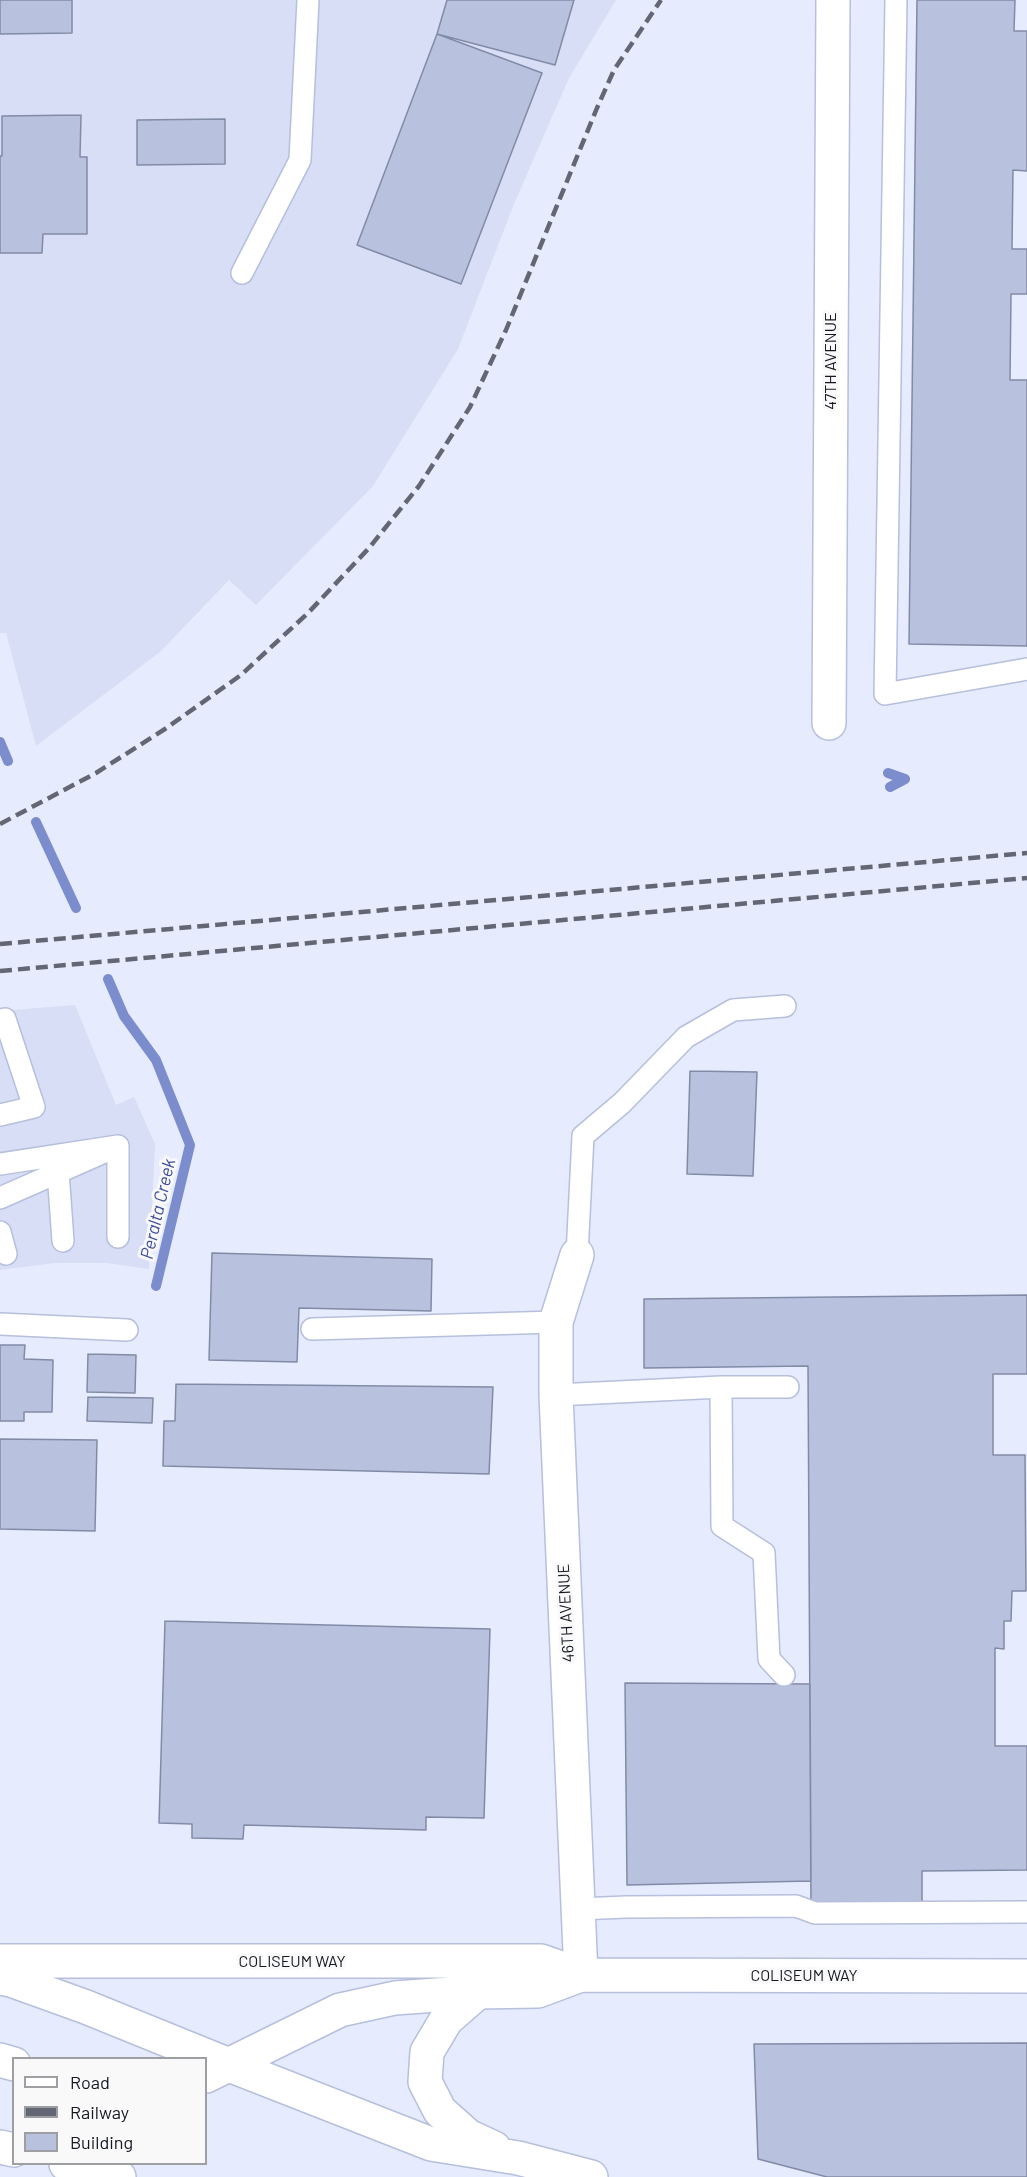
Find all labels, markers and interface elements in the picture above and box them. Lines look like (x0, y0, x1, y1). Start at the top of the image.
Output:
street label: 47TH AVENUE (821, 312, 841, 410)
water label: Peralta Creek (136, 1157, 180, 1261)
street label: 46TH AVENUE (554, 1563, 578, 1663)
street label: COLISEUM WAY (238, 1952, 346, 1972)
street label: COLISEUM WAY (750, 1966, 858, 1986)
legend (12, 2057, 207, 2165)
text: Road (70, 2071, 110, 2093)
text: Railway (70, 2101, 129, 2123)
text: Building (70, 2131, 133, 2153)

